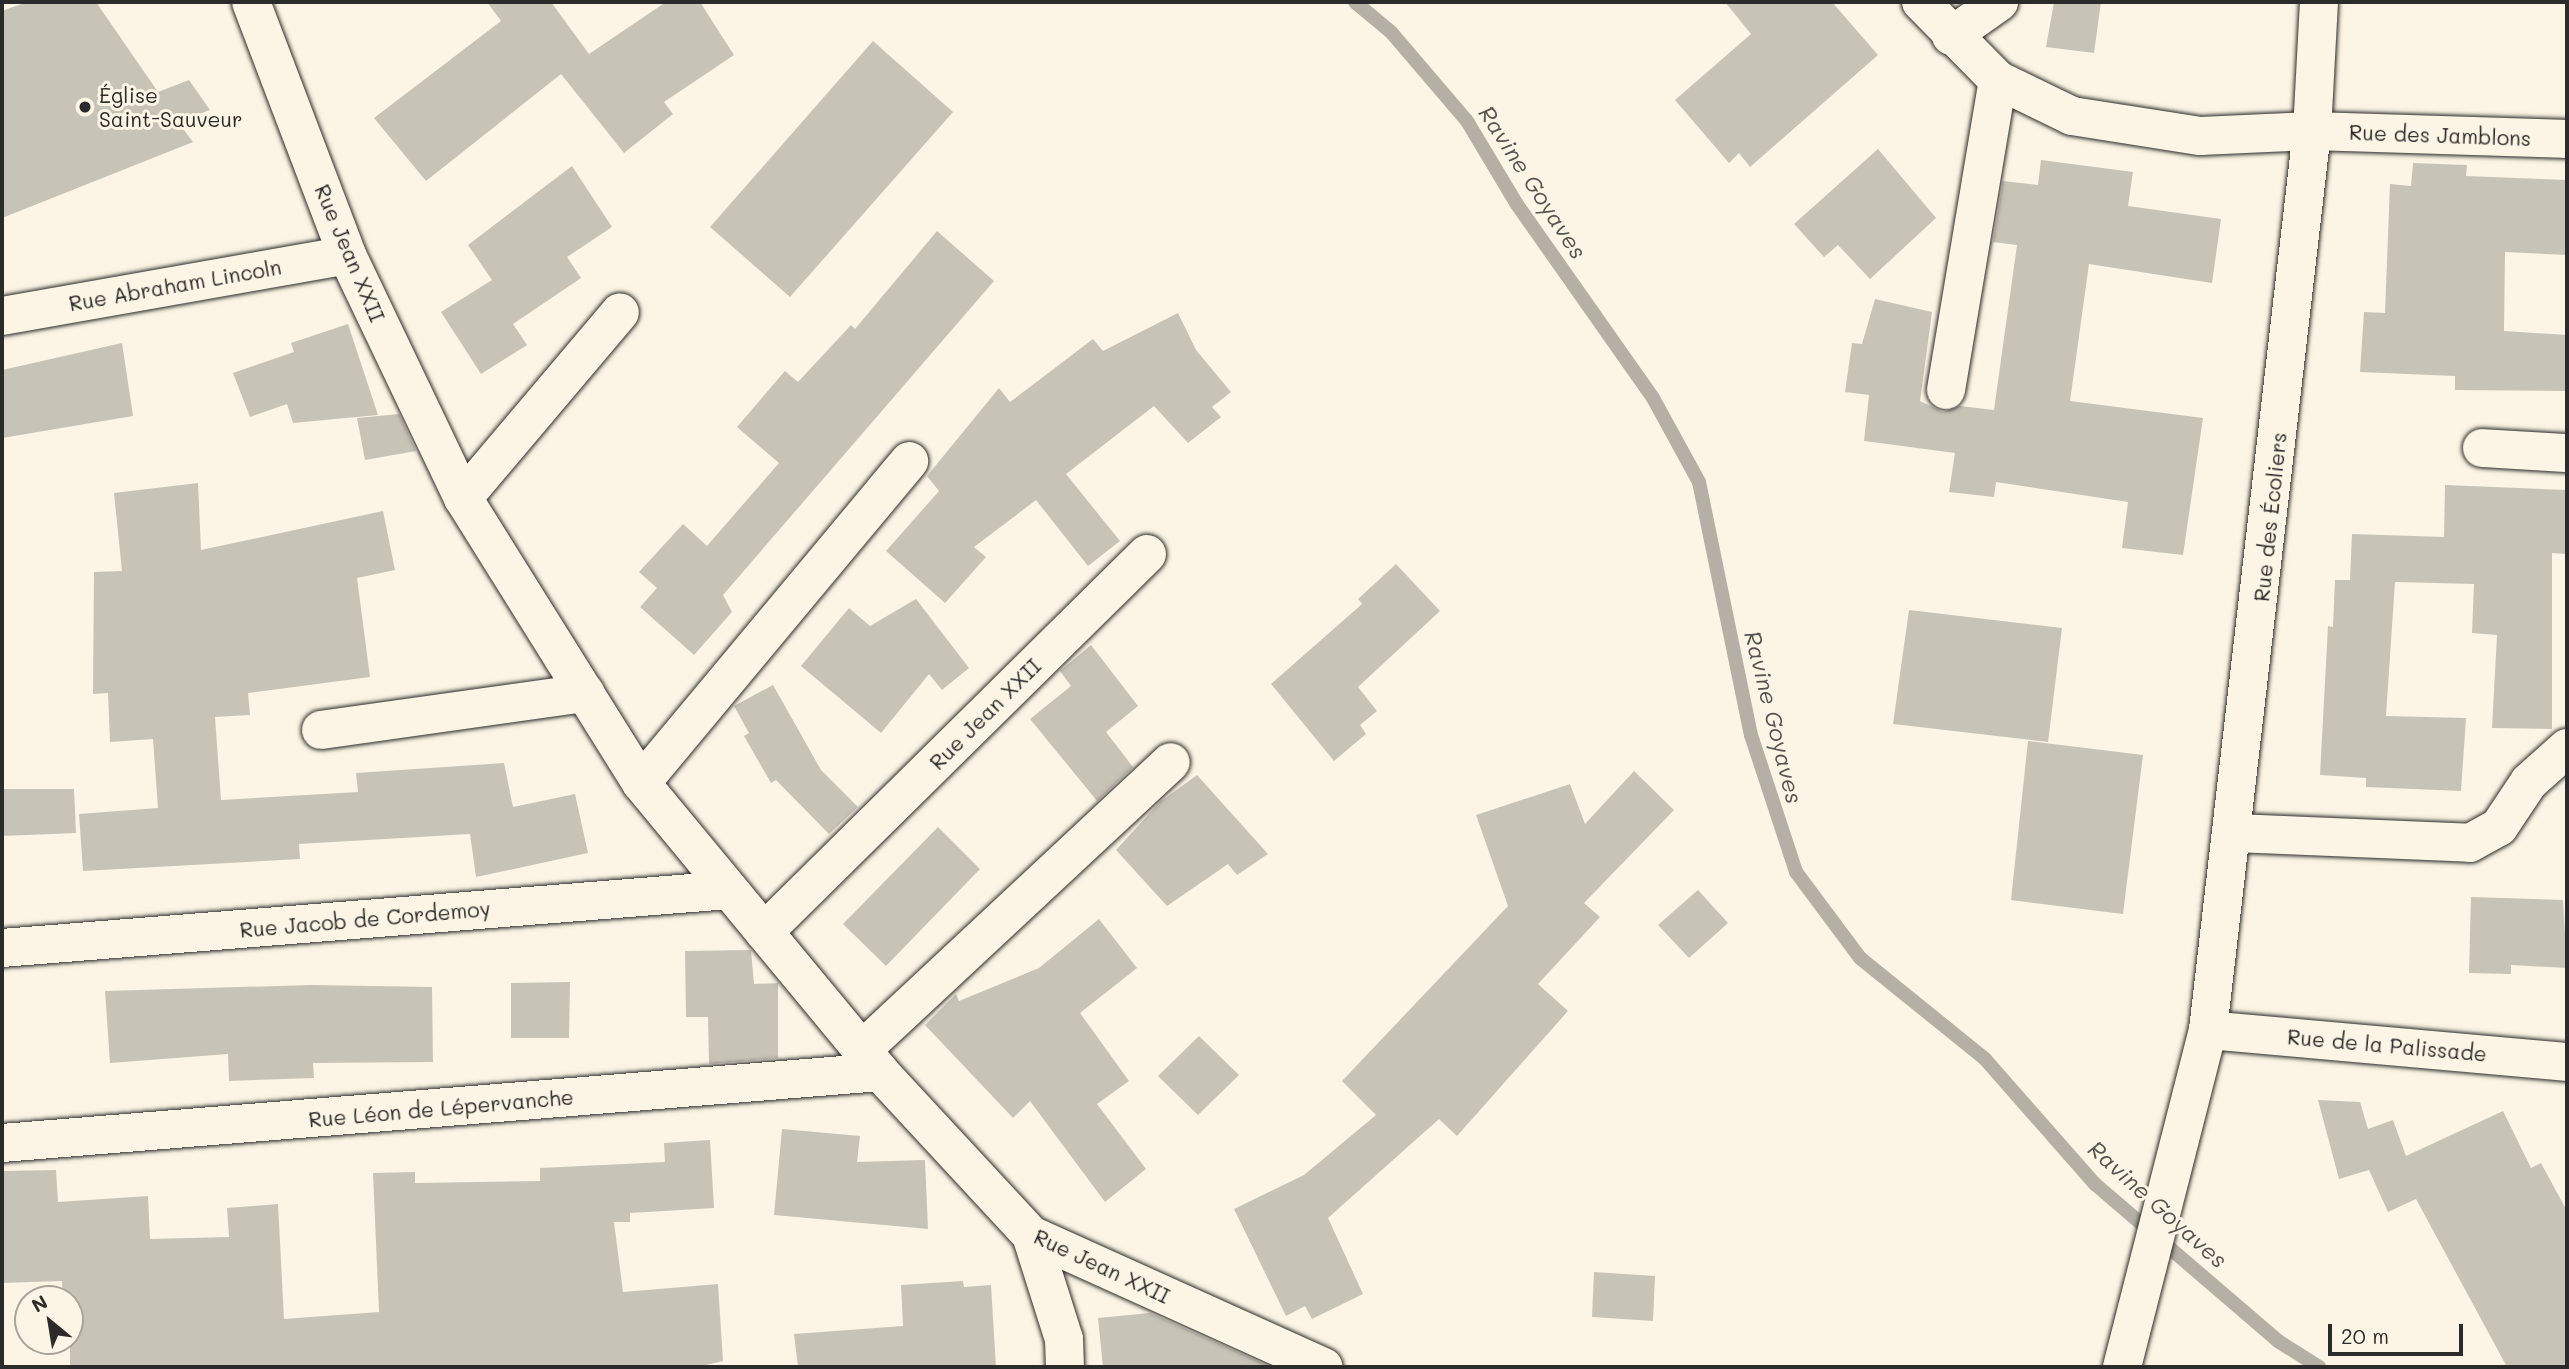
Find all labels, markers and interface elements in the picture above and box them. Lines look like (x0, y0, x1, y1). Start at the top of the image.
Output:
place label: Église Saint-Sauveur (99, 82, 243, 132)
marker: Église Saint-Sauveur (77, 99, 93, 115)
water label: Ravine Goyaves (1473, 100, 1593, 264)
street label: Rue des Jamblons (2349, 119, 2531, 151)
street label: Rue Jean XXII (310, 180, 390, 326)
street label: Rue Abraham Lincoln (67, 254, 283, 316)
street label: Rue des Écoliers (2249, 431, 2291, 603)
water label: Ravine Goyaves (1739, 628, 1809, 806)
street label: Rue Jean XXII (924, 653, 1046, 775)
street label: Rue Jacob de Cordemoy (239, 895, 491, 943)
street label: Rue de la Palissade (2286, 1024, 2488, 1066)
street label: Rue Léon de Lépervanche (307, 1084, 575, 1132)
water label: Ravine Goyaves (2083, 1134, 2233, 1274)
street label: Rue Jean XXII (1030, 1224, 1174, 1308)
north arrow (14, 1285, 84, 1355)
text: N (27, 1289, 52, 1318)
scale bar (2331, 1310, 2466, 1354)
text: 20 m (2341, 1322, 2389, 1349)

